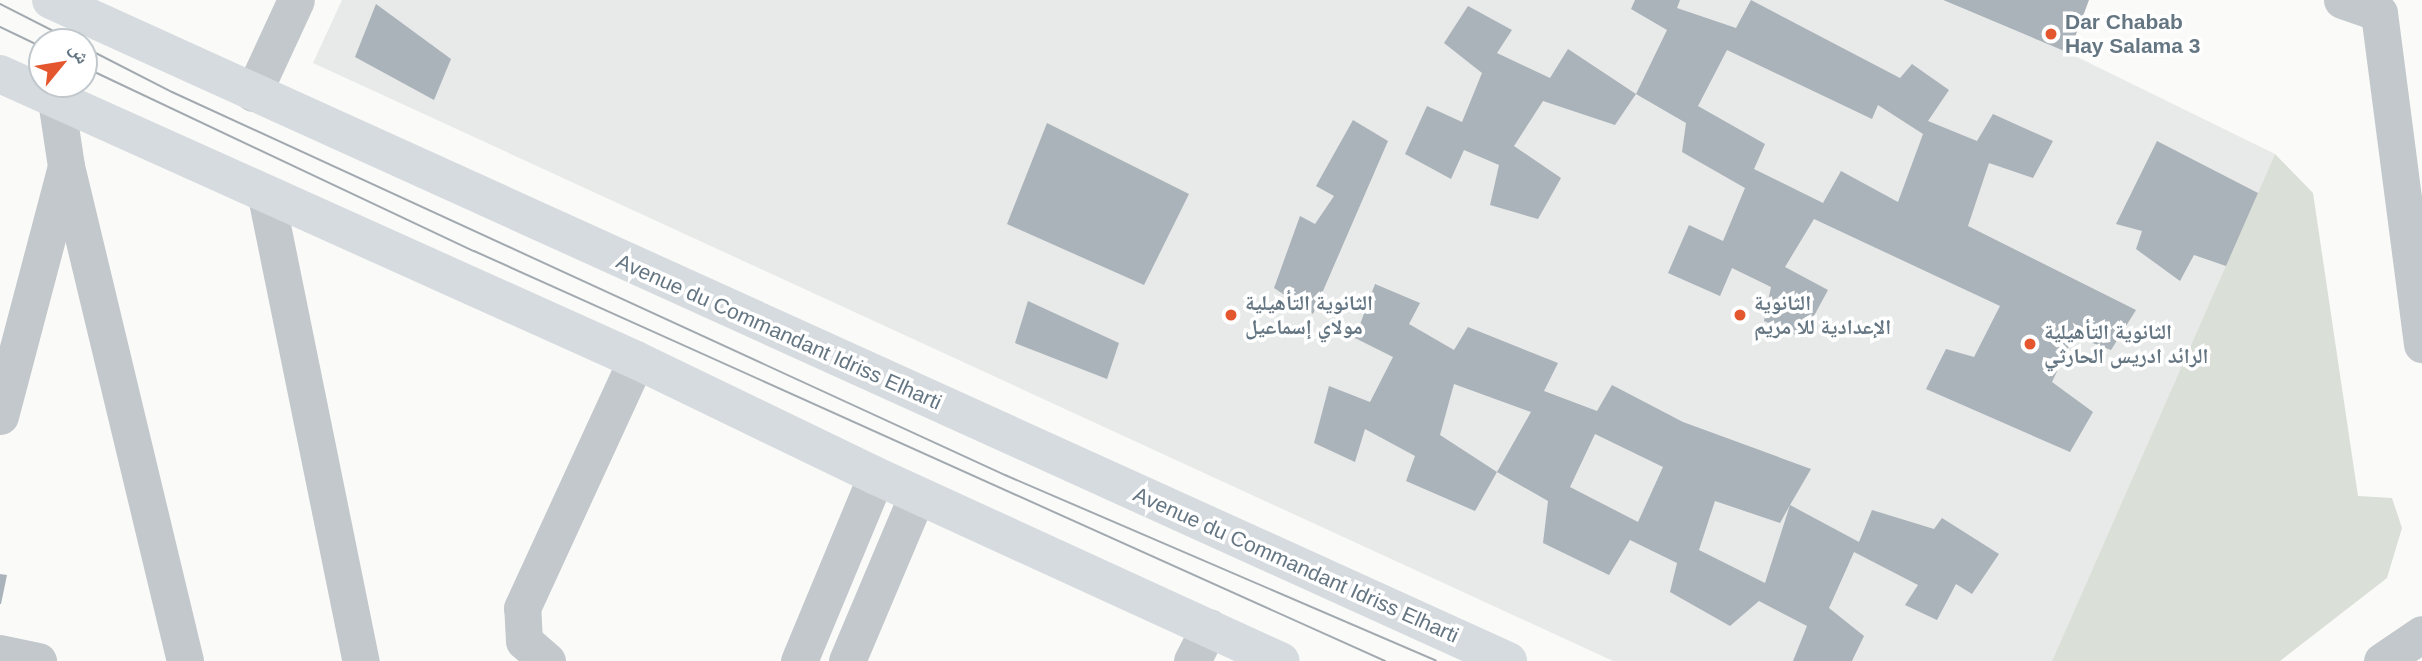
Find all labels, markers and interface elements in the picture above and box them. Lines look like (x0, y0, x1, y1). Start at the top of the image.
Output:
place label: Dar Chabab Hay Salama 3 (2065, 9, 2200, 59)
marker: Dar Chabab Hay Salama 3 (2043, 26, 2059, 42)
north arrow (28, 28, 98, 98)
text: ش (66, 39, 94, 67)
street label: Avenue du Commandant Idriss Elharti (612, 249, 946, 415)
place label: الثانوية التأهيلية مولاي إسماعيل (1245, 290, 1373, 340)
place label: الثانوية الإعدادية للا مريم (1754, 290, 1891, 340)
marker: الثانوية التأهيلية مولاي إسماعيل (1223, 307, 1239, 323)
marker: الثانوية الإعدادية للا مريم (1732, 307, 1748, 323)
place label: الثانوية التأهيلية الرائد ادريس الحارثي (2044, 319, 2208, 369)
marker: الثانوية التأهيلية الرائد ادريس الحارثي (2022, 336, 2038, 352)
street label: Avenue du Commandant Idriss Elharti (1129, 482, 1463, 648)

